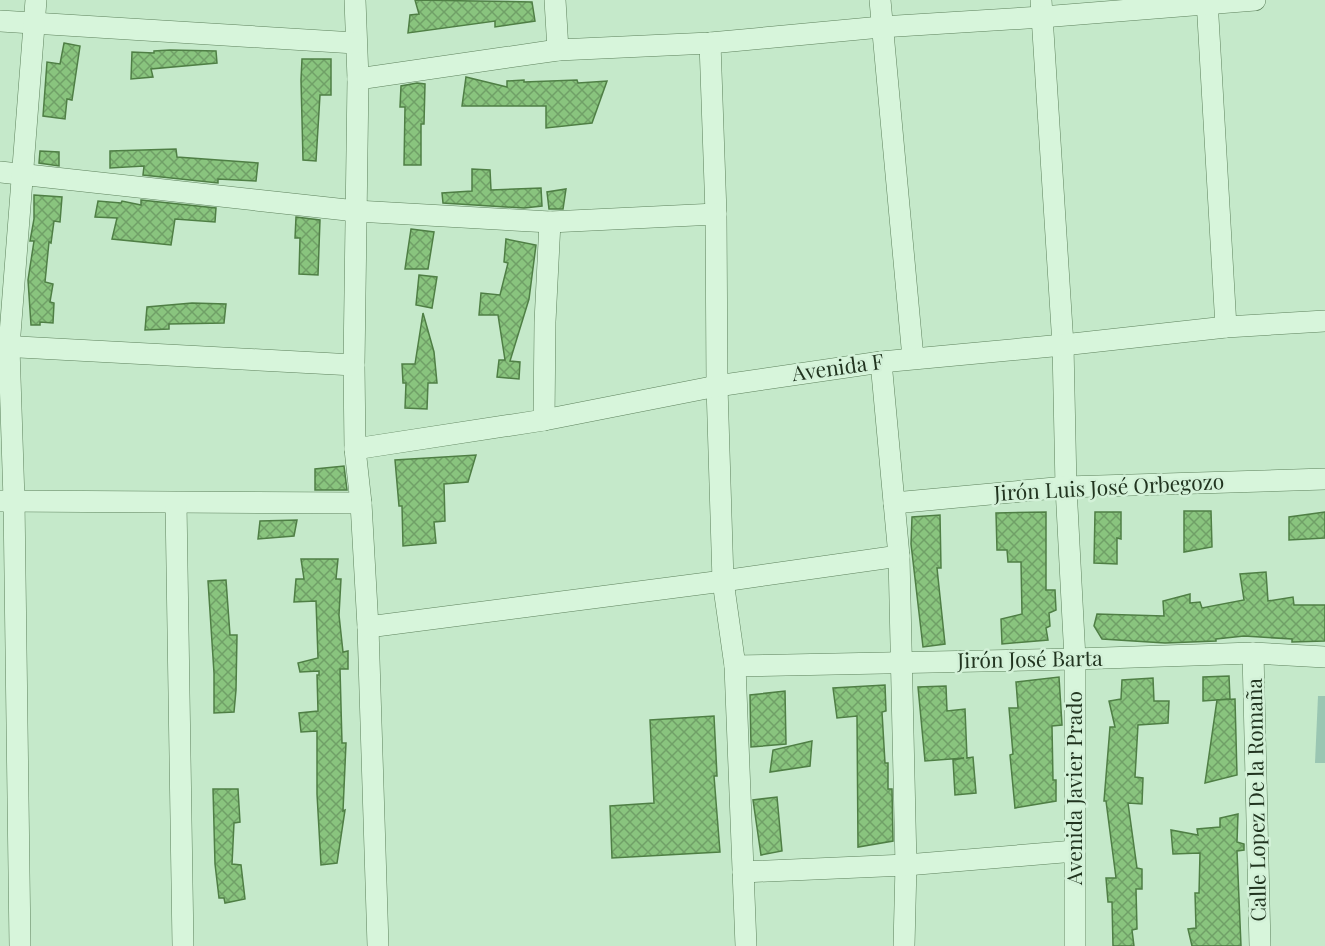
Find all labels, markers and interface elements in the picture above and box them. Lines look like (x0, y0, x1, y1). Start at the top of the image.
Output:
street label: Avenida F (789, 346, 885, 386)
street label: Jirón Luis José Orbegozo (992, 466, 1225, 506)
street label: Jirón José Barta (956, 643, 1103, 673)
street label: Calle Lopez De la Romaña (1239, 678, 1271, 922)
street label: Avenida Javier Prado (1059, 691, 1087, 886)

